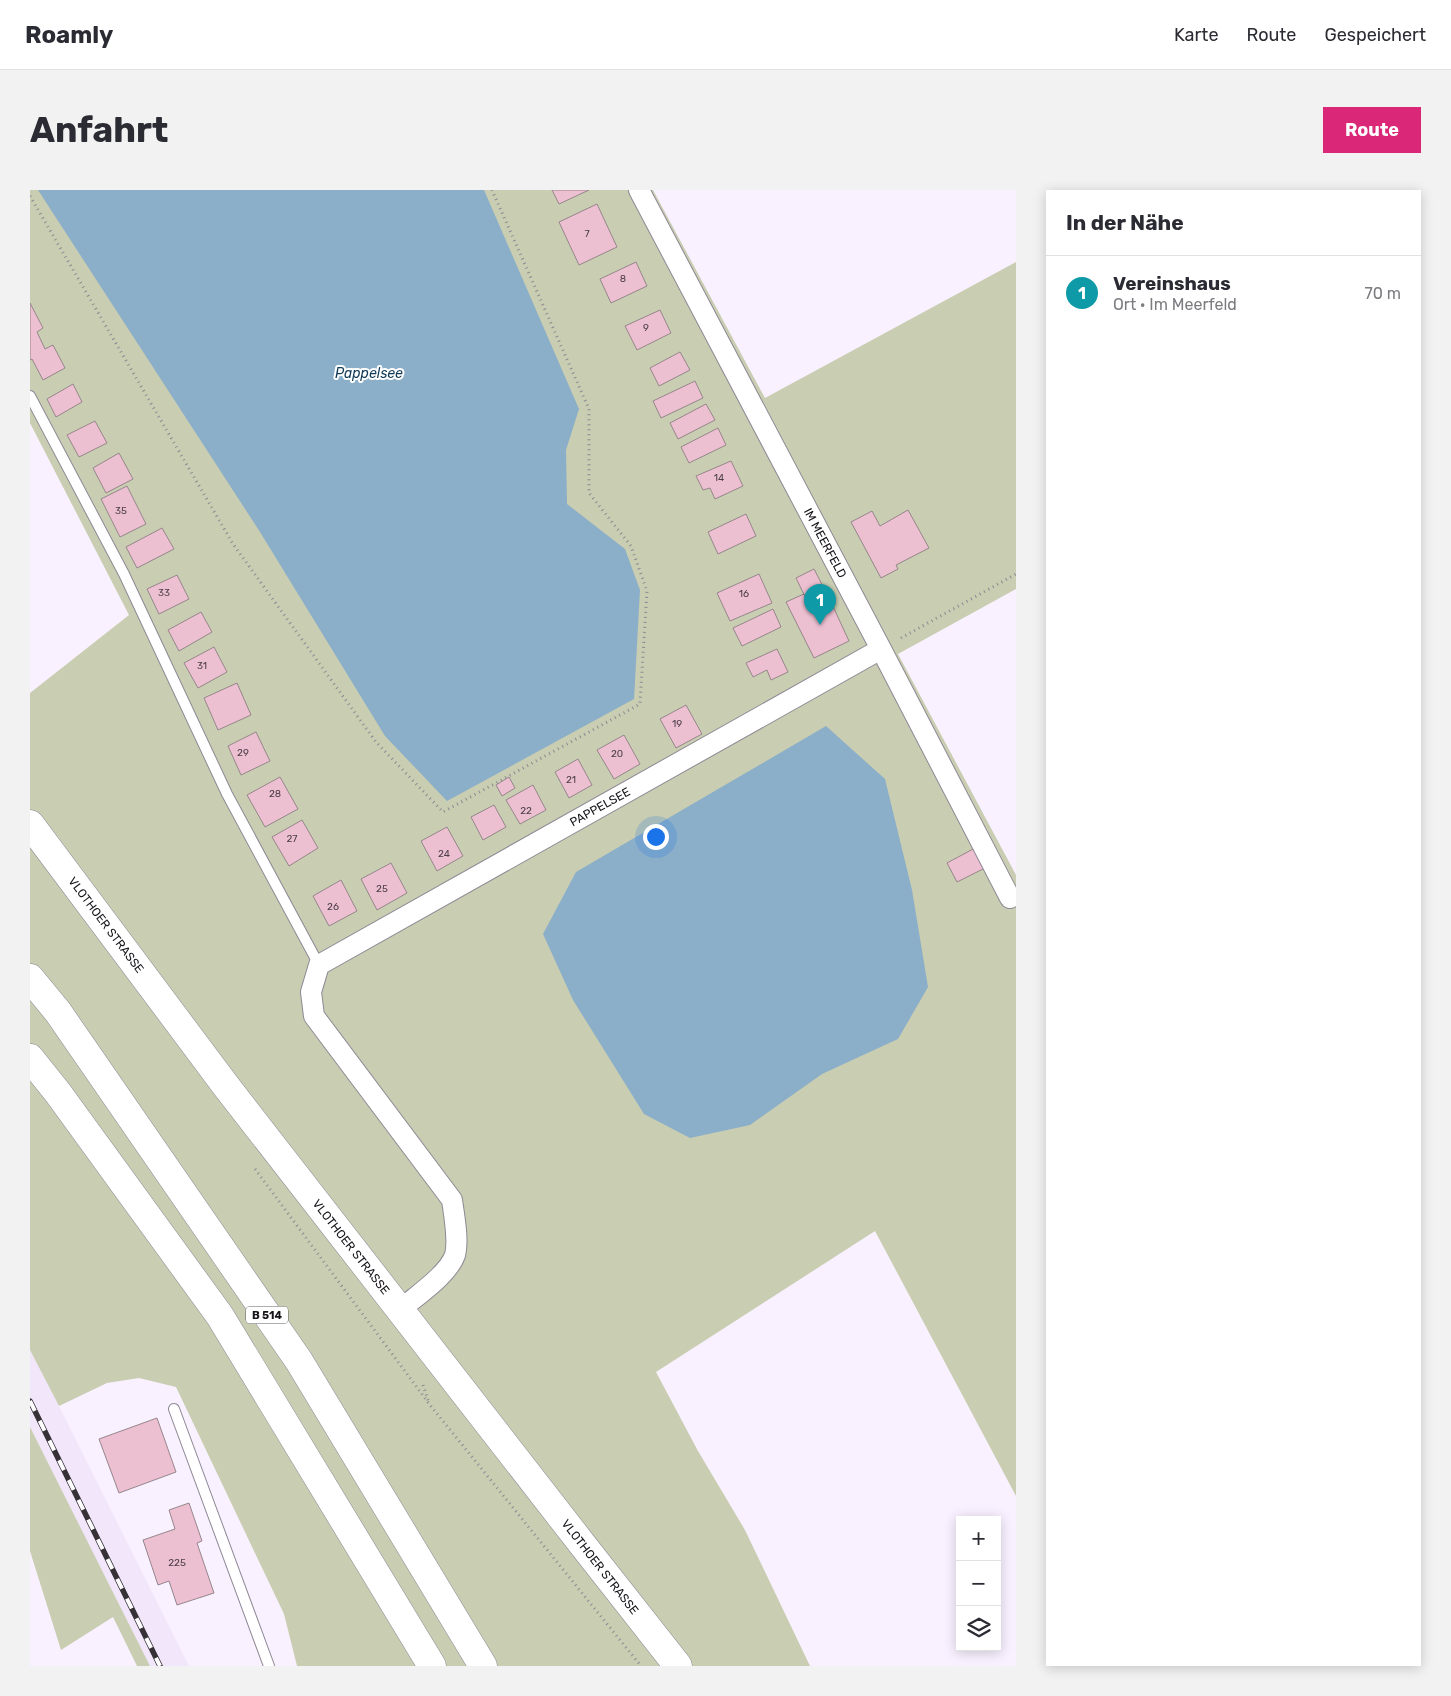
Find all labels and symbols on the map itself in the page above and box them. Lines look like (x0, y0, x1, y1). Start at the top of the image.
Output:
house number: 7 (584, 228, 590, 240)
house number: 8 (620, 273, 626, 285)
house number: 9 (643, 322, 649, 334)
water label: Pappelsee (335, 365, 403, 382)
house number: 14 (714, 472, 724, 484)
house number: 35 (115, 505, 127, 517)
street label: IM MEERFELD (801, 506, 849, 580)
pin: 1 (804, 584, 836, 625)
house number: 33 (158, 587, 170, 599)
house number: 16 (739, 588, 749, 600)
house number: 31 (197, 660, 207, 672)
house number: 19 (672, 718, 682, 730)
house number: 29 (237, 747, 249, 759)
house number: 20 (611, 748, 623, 760)
house number: 21 (566, 774, 576, 786)
street label: PAPPELSEE (567, 785, 633, 829)
house number: 28 (269, 788, 281, 800)
house number: 22 (520, 805, 532, 817)
your location (643, 824, 669, 850)
house number: 27 (287, 833, 298, 845)
house number: 24 (438, 848, 450, 860)
street label: VLOTHOER STRASSE (65, 874, 147, 976)
house number: 25 (376, 883, 388, 895)
house number: 26 (327, 901, 339, 913)
street label: VLOTHOER STRASSE (310, 1197, 392, 1297)
road number: B 514 (246, 1306, 288, 1324)
street label: VLOTHOER STRASSE (559, 1517, 641, 1617)
house number: 225 (168, 1557, 186, 1569)

